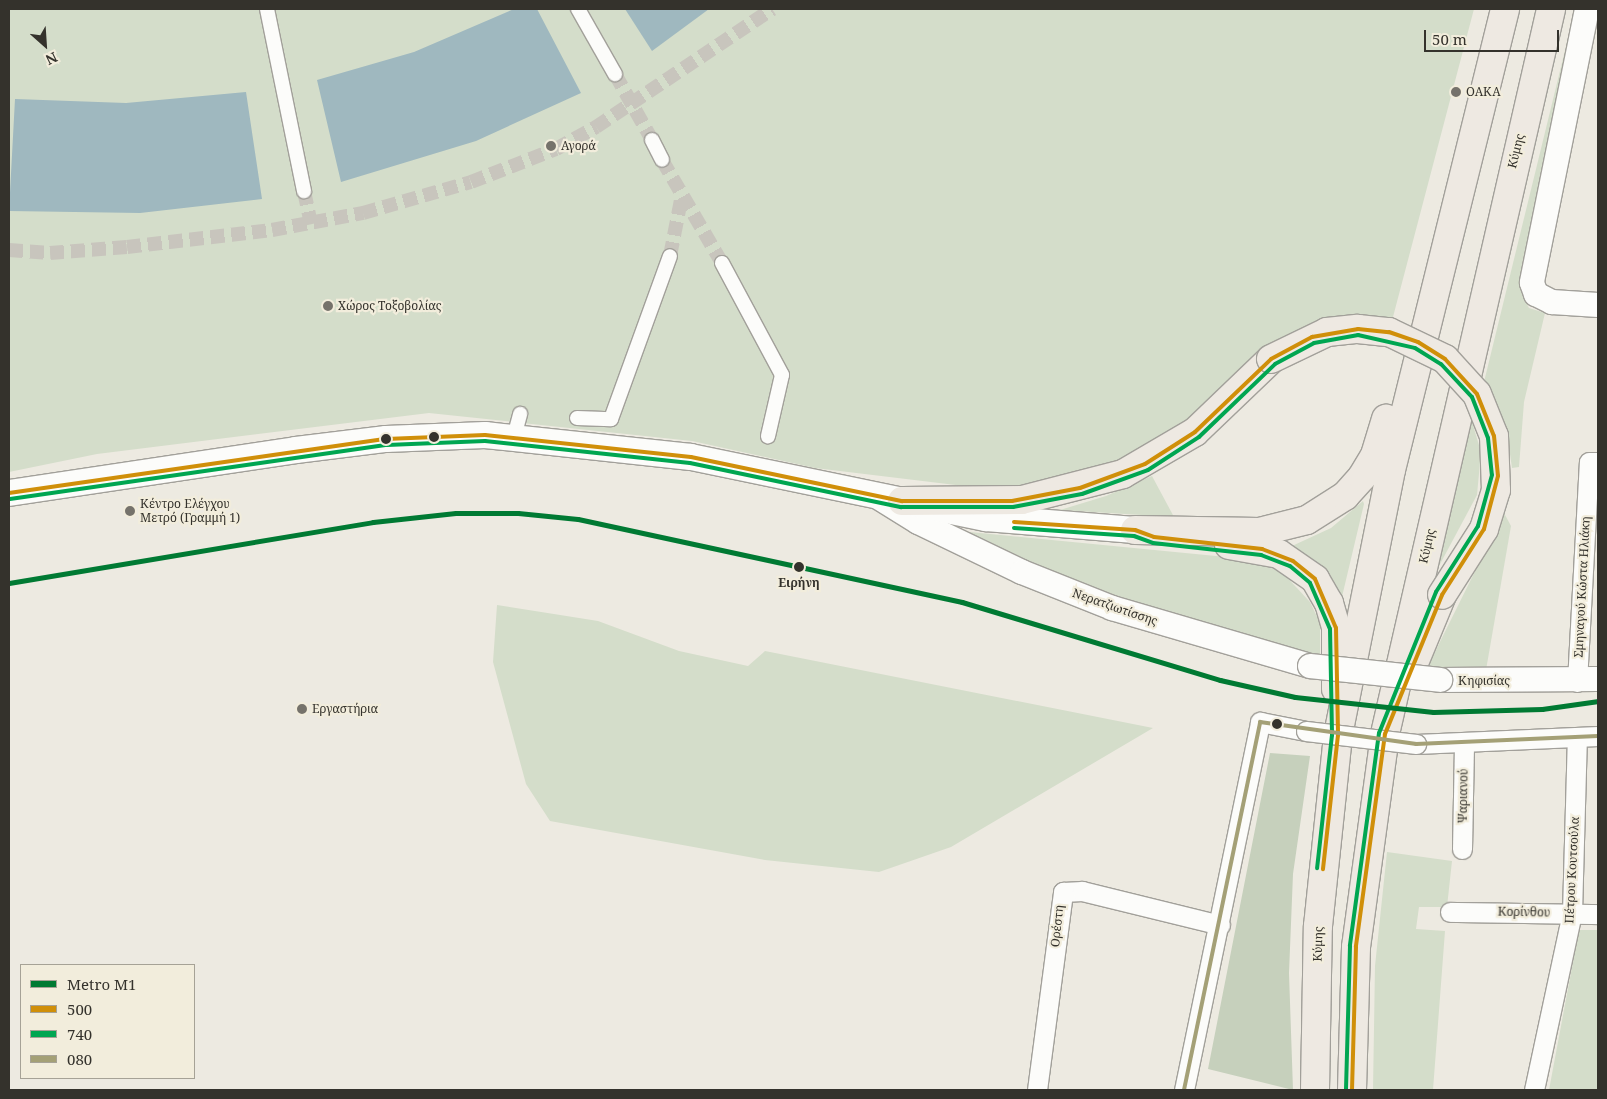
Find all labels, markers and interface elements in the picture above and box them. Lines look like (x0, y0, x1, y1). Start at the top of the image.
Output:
north arrow (20, 20, 70, 70)
scale bar (1427, 20, 1562, 52)
text: 50 m (1432, 29, 1467, 49)
text: N (43, 48, 61, 70)
place label: ΟΑΚΑ (1466, 85, 1501, 99)
marker: ΟΑΚΑ (1450, 86, 1462, 98)
street label: Κύμης (1505, 132, 1527, 170)
place label: Αγορά (561, 139, 596, 153)
marker: Αγορά (545, 140, 557, 152)
place label: Χώρος Τοξοβολίας (338, 299, 441, 313)
marker: Χώρος Τοξοβολίας (322, 300, 334, 312)
unlabelled marker (429, 432, 439, 442)
unlabelled marker (381, 434, 391, 444)
place label: Κέντρο Ελέγχου Μετρό (Γραμμή 1) (140, 497, 240, 525)
marker: Κέντρο Ελέγχου Μετρό (Γραμμή 1) (124, 505, 136, 517)
street label: Σμηναγού Κώστα Ηλιάκη (1571, 516, 1593, 658)
street label: Κύμης (1416, 527, 1438, 565)
marker: Ειρήνη (792, 560, 806, 574)
place label: Ειρήνη (778, 576, 820, 590)
street label: Νερατζιωτίσσης (1070, 586, 1160, 628)
street label: Κηφισίας (1458, 674, 1510, 688)
place label: Εργαστήρια (312, 702, 378, 716)
marker: Εργαστήρια (296, 703, 308, 715)
unlabelled marker (1272, 719, 1282, 729)
street label: Ψαριανού (1455, 769, 1471, 823)
street label: Πέτρου Κουτσούλα (1562, 816, 1582, 924)
street label: Ορέστη (1048, 904, 1066, 948)
street label: Κορίνθου (1498, 904, 1550, 920)
street label: Κύμης (1310, 926, 1326, 962)
legend (20, 964, 195, 1079)
text: Metro Μ1 (67, 974, 136, 994)
text: 500 (67, 999, 92, 1019)
text: 740 (67, 1024, 92, 1044)
text: 080 (67, 1049, 92, 1069)

